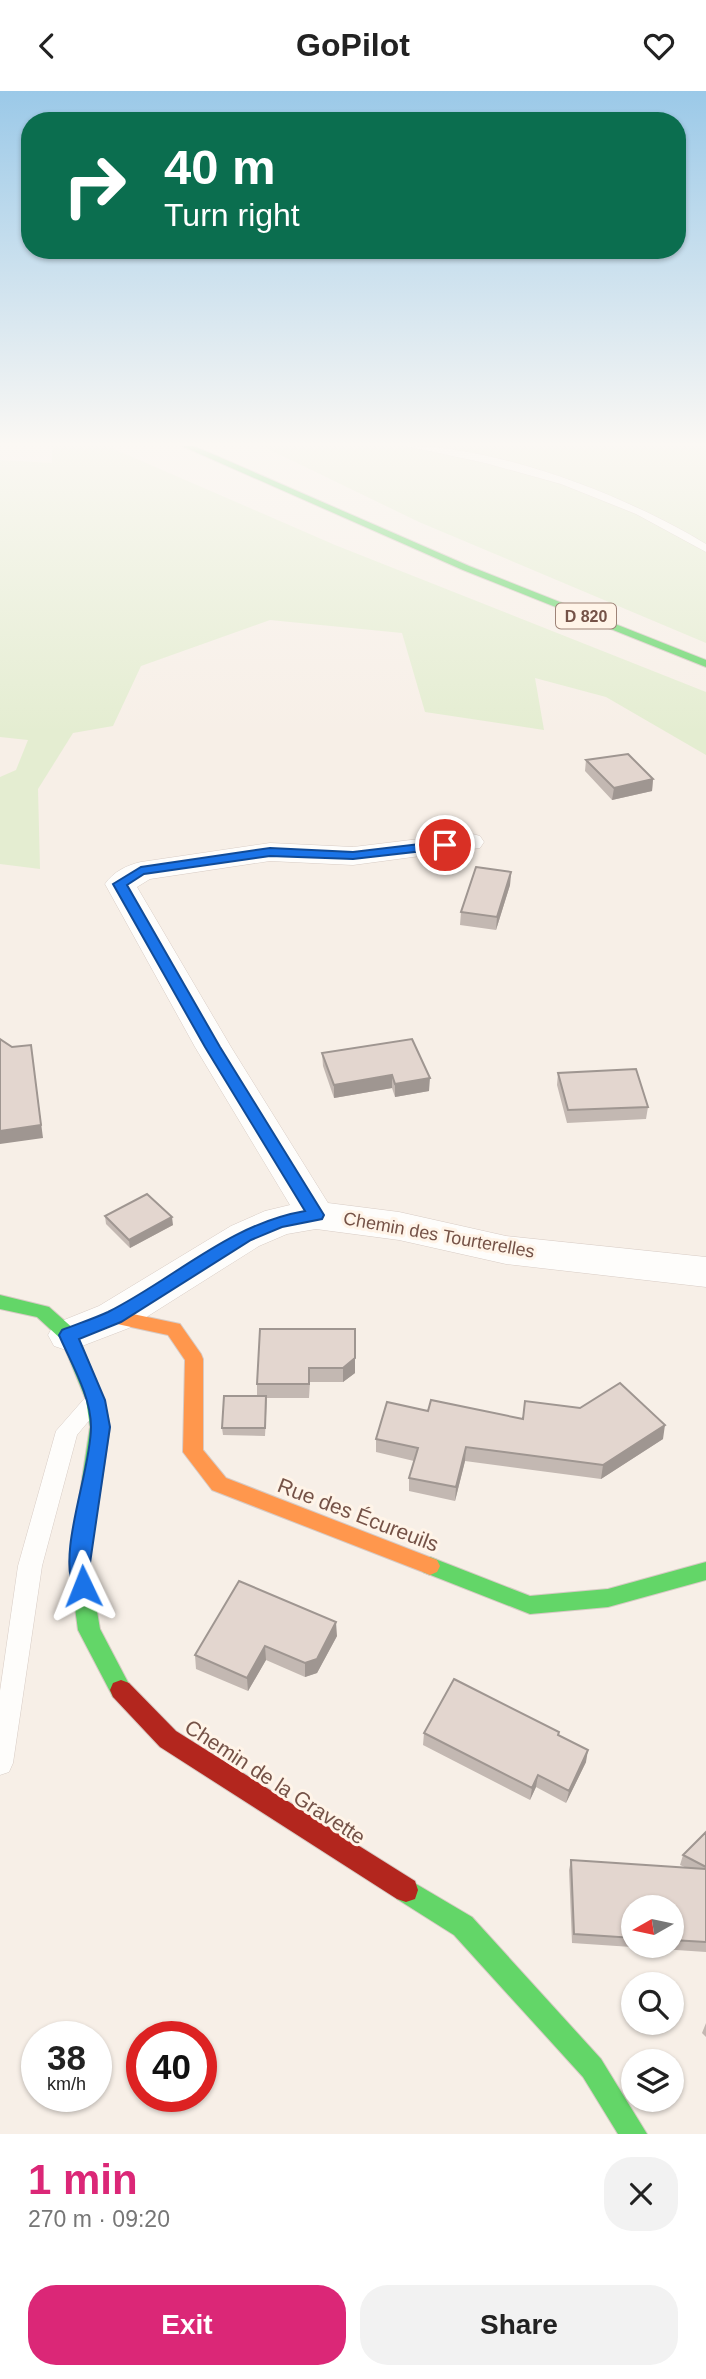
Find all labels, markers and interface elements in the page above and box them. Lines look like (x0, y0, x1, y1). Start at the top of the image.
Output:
icon: back (28, 27, 66, 65)
text: GoPilot (296, 27, 410, 63)
icon: heart (640, 27, 678, 65)
icon: right (49, 140, 140, 231)
text: 40 m (164, 140, 276, 194)
text: Turn right (164, 197, 300, 233)
road number: D 820 (556, 603, 616, 629)
pin (415, 815, 475, 875)
icon: arrive (426, 826, 464, 864)
street label: Chemin des Tourterelles (342, 1208, 536, 1262)
street label: Rue des Écureuils (275, 1473, 442, 1556)
position arrow (46, 1549, 120, 1623)
street label: Chemin de la Gravette (181, 1715, 370, 1848)
north arrow (621, 1895, 684, 1958)
map controls (621, 1895, 684, 2112)
button: search (621, 1972, 684, 2035)
speed limit sign: 40 (126, 2021, 217, 2112)
text: 38 (47, 2038, 86, 2077)
button: layers (621, 2049, 684, 2112)
text: km/h (47, 2074, 86, 2094)
text: 1 min (28, 2156, 138, 2203)
button: close (604, 2157, 678, 2231)
text: 270 m · 09:20 (28, 2206, 170, 2232)
button: Exit (28, 2285, 346, 2365)
button: Share (360, 2285, 678, 2365)

